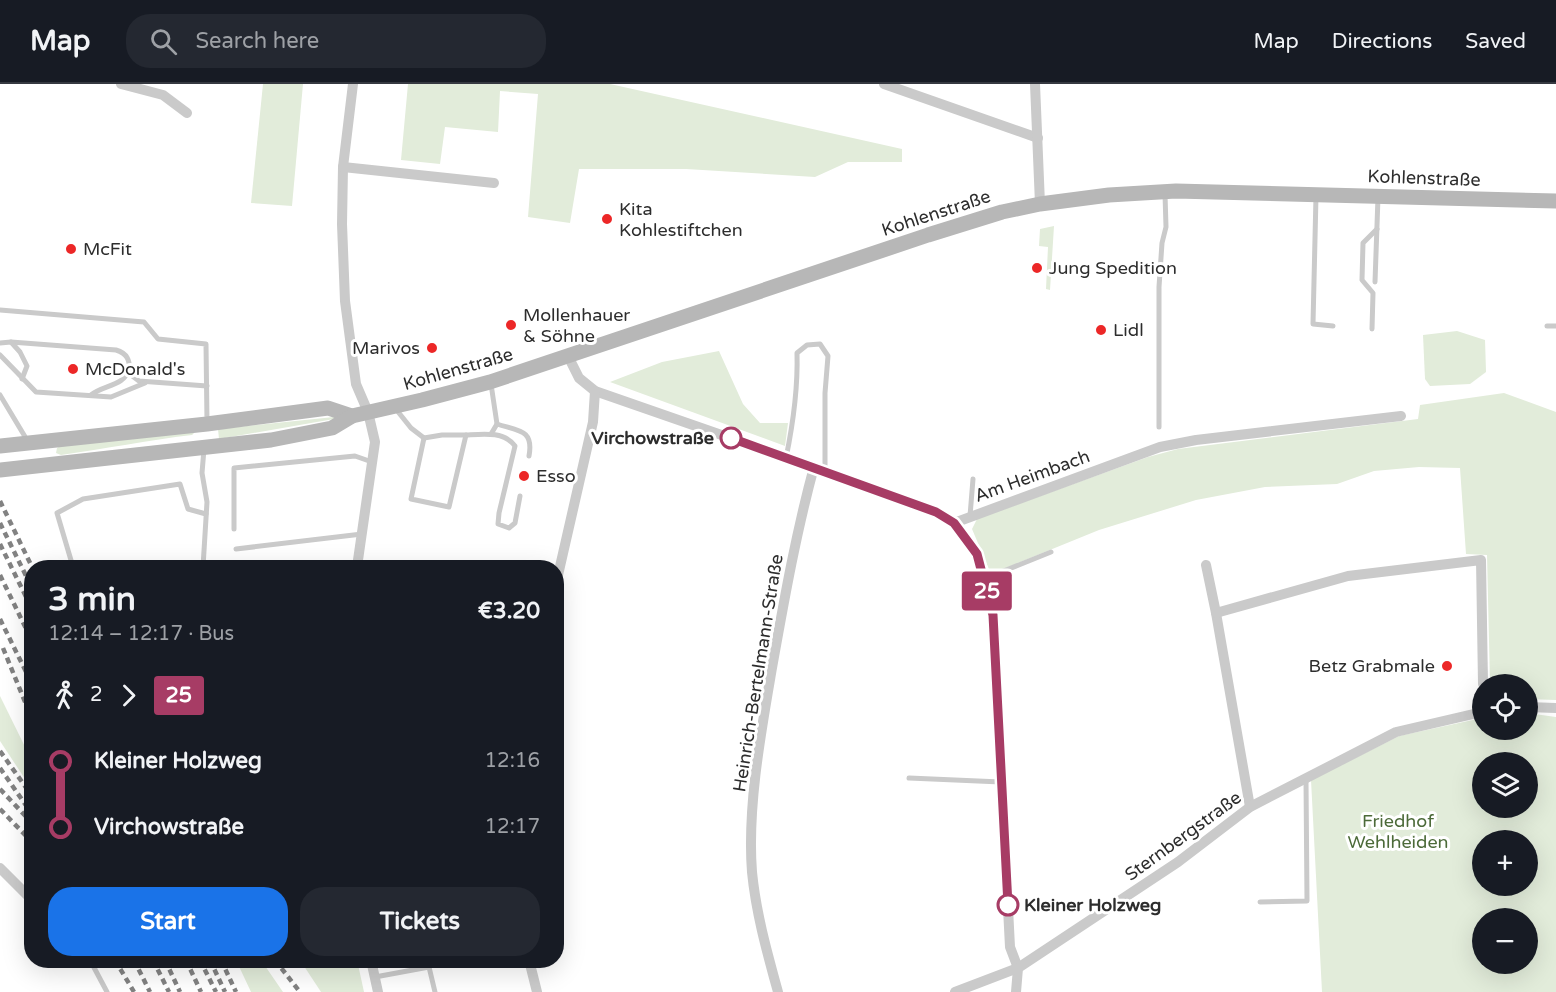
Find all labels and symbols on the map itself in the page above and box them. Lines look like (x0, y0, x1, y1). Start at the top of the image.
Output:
street label: Kohlenstraße (1367, 165, 1481, 191)
street label: Kohlenstraße (879, 185, 993, 241)
place label: Kita Kohlestiftchen (619, 198, 743, 241)
marker: Kita Kohlestiftchen (600, 212, 614, 226)
place label: McFit (83, 238, 132, 260)
marker: McFit (64, 242, 78, 256)
place label: Jung Spedition (1049, 257, 1177, 279)
marker: Jung Spedition (1030, 261, 1044, 275)
place label: Mollenhauer & Söhne (523, 304, 630, 347)
marker: Mollenhauer & Söhne (504, 318, 518, 332)
place label: Lidl (1113, 319, 1144, 341)
marker: Lidl (1094, 323, 1108, 337)
place label: Marivos (352, 337, 420, 359)
marker: Marivos (425, 341, 439, 355)
street label: Kohlenstraße (401, 343, 515, 395)
place label: McDonald's (85, 358, 185, 380)
marker: McDonald's (66, 362, 80, 376)
place label: Virchowstraße (591, 427, 714, 449)
marker: Virchowstraße (720, 427, 742, 449)
street label: Am Heimbach (971, 445, 1093, 507)
place label: Esso (536, 465, 576, 487)
marker: Esso (517, 469, 531, 483)
street label: Heinrich-Bertelmann-Straße (728, 553, 788, 793)
line badge: 25 (960, 572, 1014, 610)
place label: Betz Grabmale (1309, 655, 1435, 677)
marker: Betz Grabmale (1440, 659, 1454, 673)
street label: Sternbergstraße (1120, 786, 1246, 886)
park label: Friedhof Wehlheiden (1347, 810, 1449, 853)
marker: Kleiner Holzweg (997, 894, 1019, 916)
place label: Kleiner Holzweg (1024, 894, 1161, 916)

